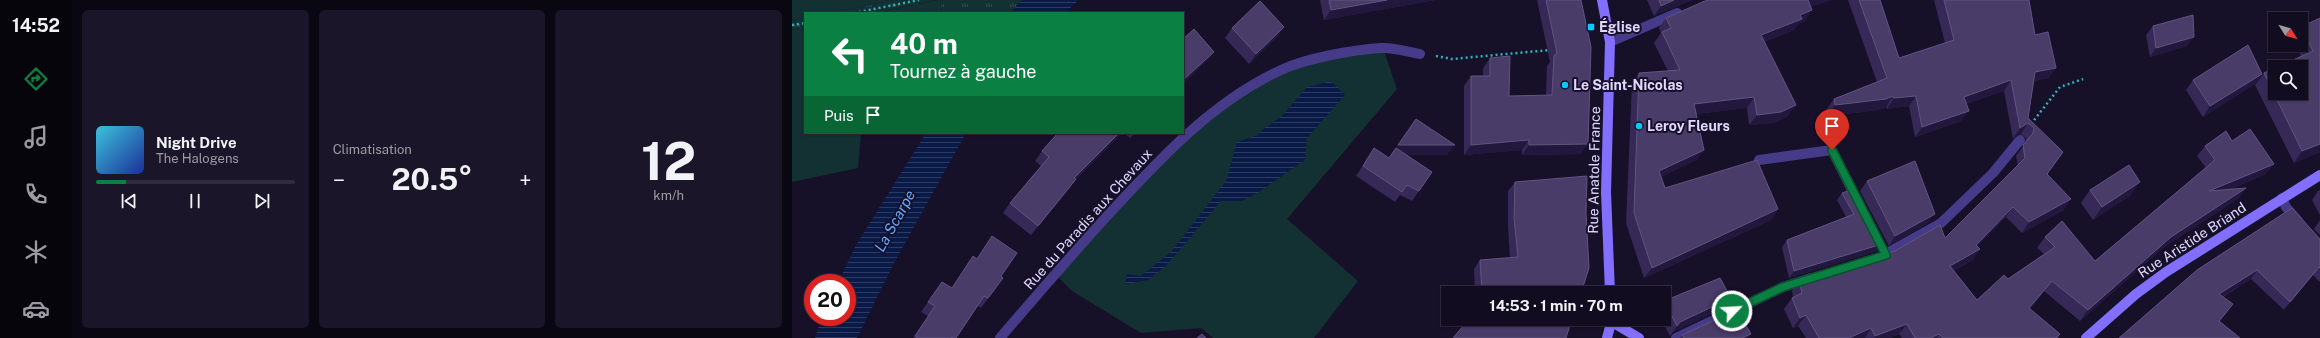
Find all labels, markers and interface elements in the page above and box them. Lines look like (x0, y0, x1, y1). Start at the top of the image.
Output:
north arrow (2268, 12, 2308, 52)
map controls (2268, 12, 2308, 100)
text: 14:52 (12, 15, 60, 36)
place label: Église (1599, 18, 1640, 35)
marker: Église (1586, 22, 1596, 32)
text: 40 m (890, 27, 958, 60)
icon: left (824, 28, 876, 80)
button: search (2268, 60, 2308, 100)
text: Tournez à gauche (890, 61, 1037, 82)
icon: directions (22, 65, 50, 93)
place label: Le Saint-Nicolas (1573, 77, 1683, 93)
marker: Le Saint-Nicolas (1560, 80, 1570, 90)
icon: arrive (862, 104, 884, 126)
street label: Rue Anatole France (1585, 106, 1603, 234)
text: Puis (824, 107, 854, 124)
pin (1815, 109, 1849, 150)
icon: arrive (1821, 115, 1843, 137)
place label: Leroy Fleurs (1647, 118, 1730, 134)
marker: Leroy Fleurs (1634, 121, 1644, 131)
icon: music (22, 123, 50, 151)
text: 12 (641, 131, 696, 192)
text: Night Drive (156, 134, 237, 151)
text: Climatisation (333, 142, 412, 157)
street label: Rue du Paradis aux Chevaux (1021, 145, 1155, 293)
text: The Halogens (156, 151, 239, 166)
text: 20.5° (392, 161, 472, 197)
text: − (333, 167, 345, 193)
text: + (519, 167, 531, 193)
icon: phone (22, 180, 50, 208)
water label: La Scarpe (871, 187, 918, 255)
text: km/h (653, 188, 684, 203)
icon: previous (118, 190, 140, 212)
icon: pause (184, 190, 206, 212)
icon: next (251, 190, 273, 212)
street label: Rue Aristide Briand (2135, 199, 2249, 281)
icon: climate (22, 238, 50, 266)
speed limit sign: 20 (804, 274, 856, 326)
position arrow (1711, 290, 1753, 332)
icon: car (22, 295, 50, 323)
text: 14:53 · 1 min · 70 m (1489, 297, 1623, 314)

